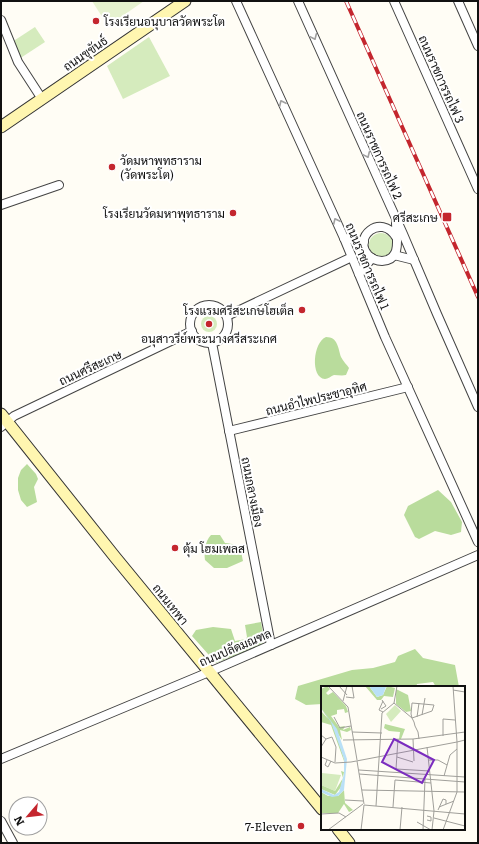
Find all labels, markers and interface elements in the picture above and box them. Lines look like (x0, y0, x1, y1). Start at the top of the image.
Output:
place label: โรงเรียนอนุบาลวัดพระโต (103, 12, 225, 31)
marker: โรงเรียนอนุบาลวัดพระโต (91, 16, 101, 26)
street label: ถนนขุขันธ์ (59, 31, 112, 76)
one-way arrow (309, 32, 317, 40)
street label: ถนนราชการรถไฟ 3 (415, 32, 469, 126)
one-way arrow (279, 99, 287, 107)
street label: ถนนราชการรถไฟ 2 (353, 108, 407, 202)
place label: วัดมหาพุทธาราม (วัดพระโต) (120, 151, 202, 183)
one-way arrow (362, 151, 370, 158)
marker: วัดมหาพุทธาราม (วัดพระโต) (107, 162, 117, 172)
place label: โรงเรียนวัดมหาพุทธาราม (102, 204, 225, 223)
marker: โรงเรียนวัดมหาพุทธาราม (228, 208, 238, 218)
place label: ศรีสะเกษ (393, 208, 439, 226)
marker: ศรีสะเกษ (441, 211, 453, 223)
one-way arrow (333, 218, 341, 225)
street label: ถนนราชการรถไฟ 1 (342, 220, 395, 312)
place label: โรงแรมศรีสะเกษโฮเต็ล (183, 301, 294, 319)
marker: โรงแรมศรีสะเกษโฮเต็ล (297, 305, 307, 315)
marker: อนุสาวรีย์พระนางศรีสระเกศ (204, 319, 214, 329)
place label: อนุสาวรีย์พระนางศรีสระเกศ (141, 329, 277, 348)
street label: ถนนศรีสะเกษ (56, 344, 125, 389)
street label: ถนนอำไพประชาอุทิศ (263, 377, 369, 420)
street label: ถนนกลางเมือง (237, 455, 269, 529)
place label: ตุ้ม โฮมเพลส (183, 539, 245, 558)
marker: ตุ้ม โฮมเพลส (170, 543, 180, 553)
street label: ถนนเทพา (149, 580, 193, 628)
street label: ถนนปลัดมณฑล (196, 624, 274, 670)
inset map (321, 686, 465, 830)
north arrow (8, 796, 48, 836)
text: N (9, 813, 28, 829)
place label: 7-Eleven (245, 817, 293, 835)
marker: 7-Eleven (296, 821, 306, 831)

